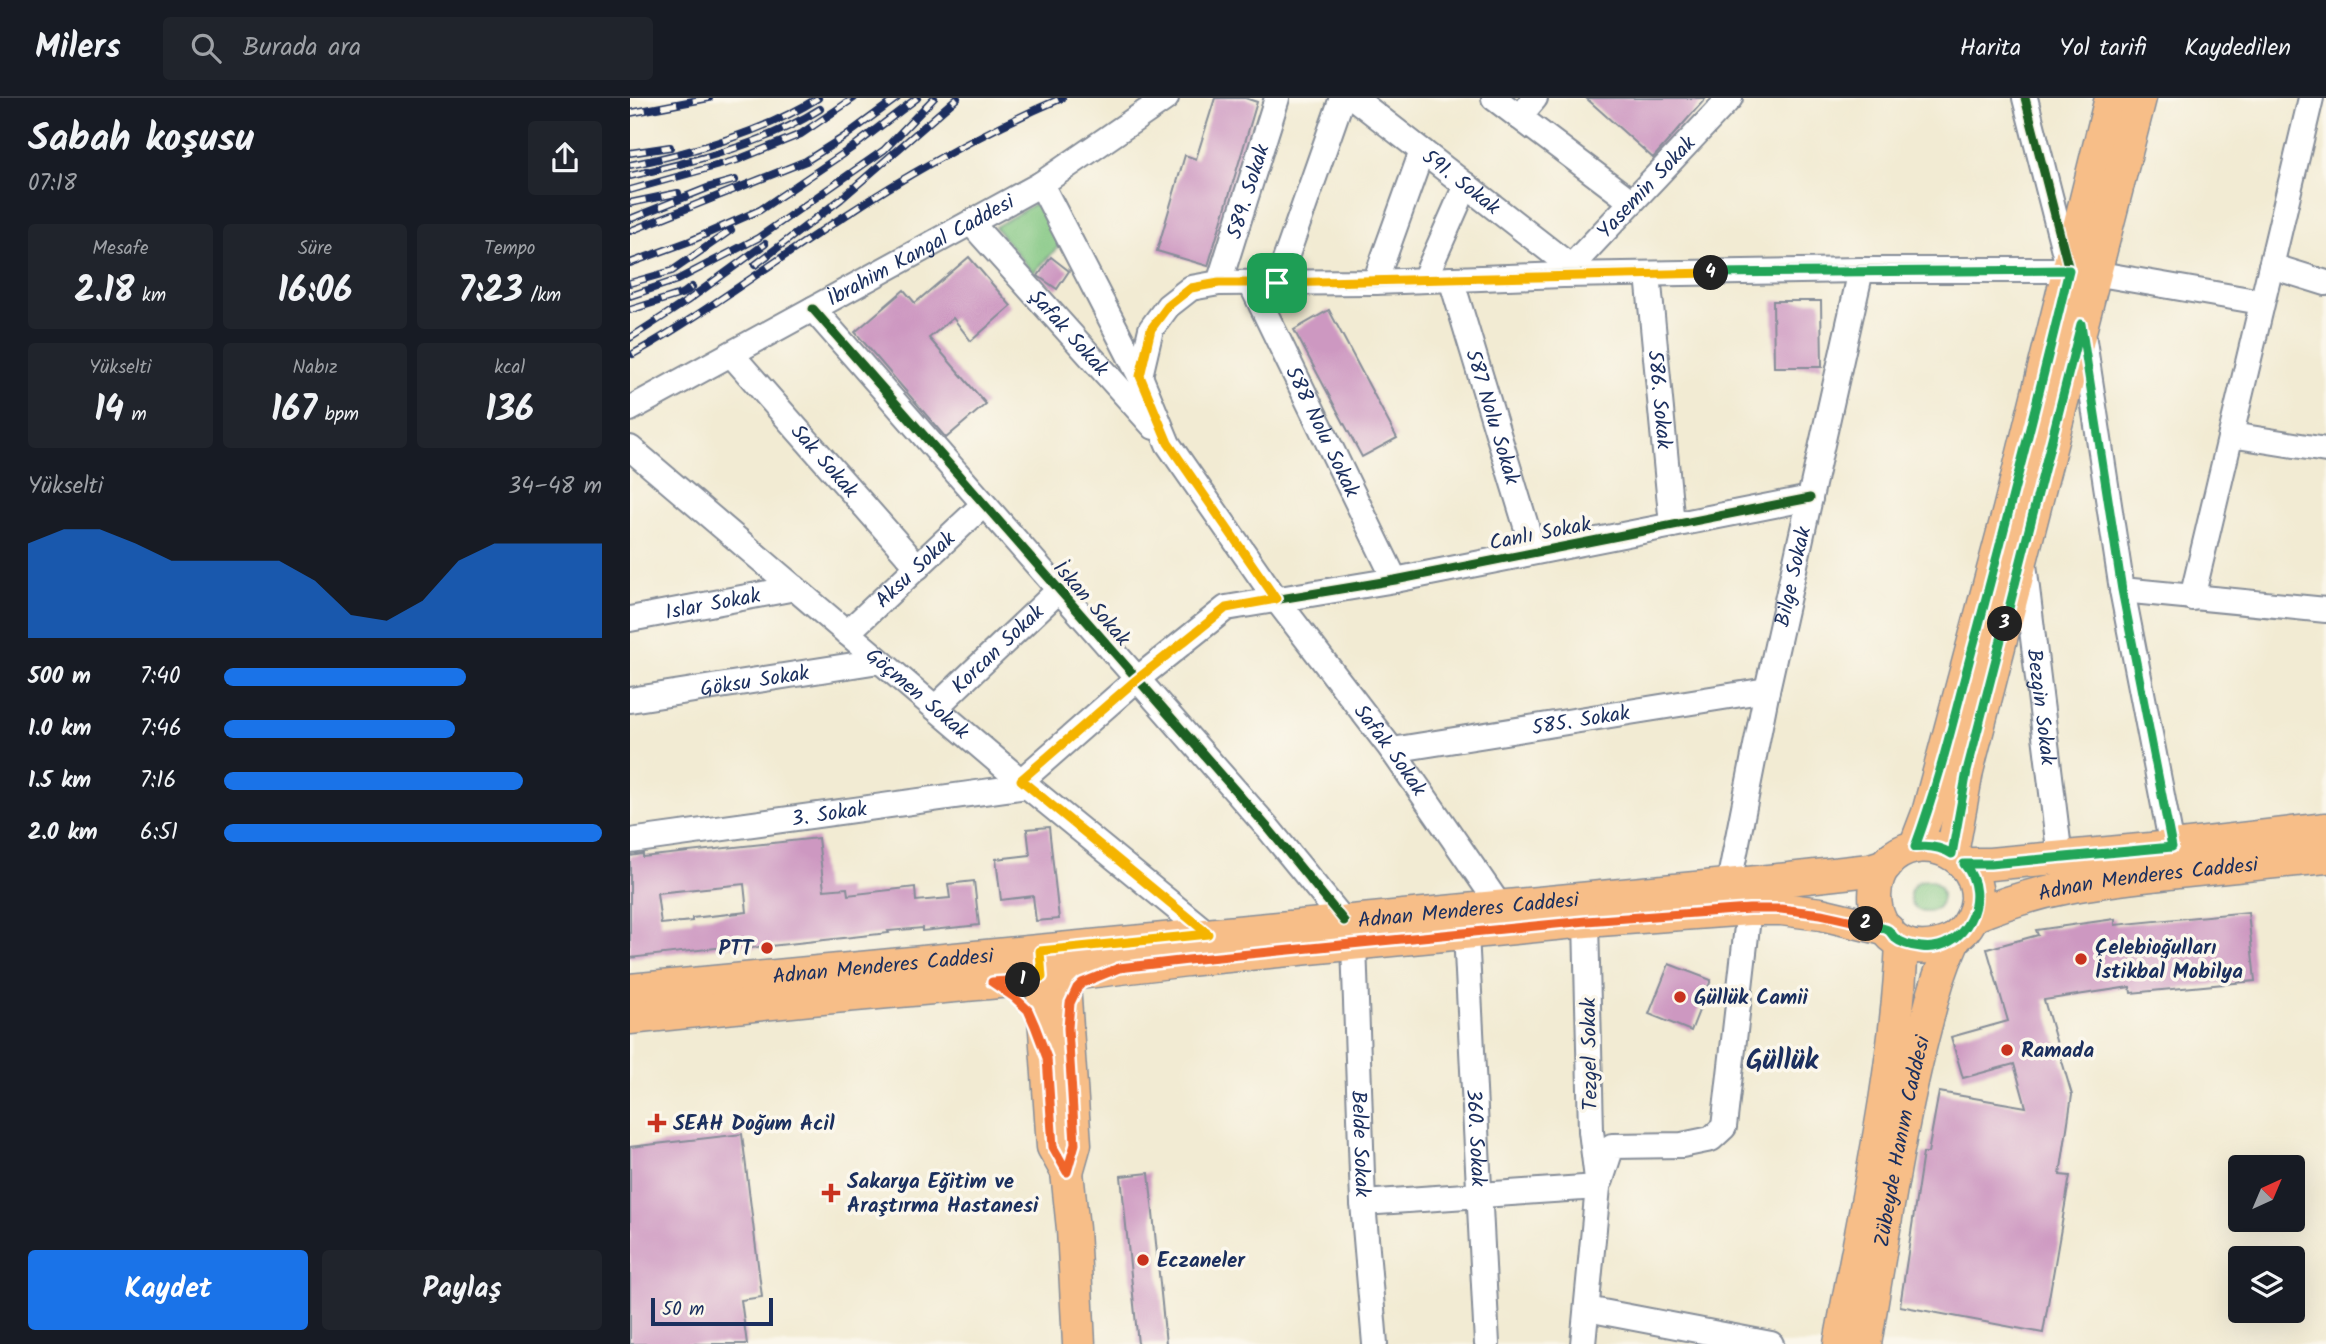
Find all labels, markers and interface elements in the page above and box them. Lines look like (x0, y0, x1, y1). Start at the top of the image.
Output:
search box (163, 17, 653, 80)
text: Milers (35, 22, 121, 75)
text: Burada ara (243, 27, 361, 69)
icon: search (187, 29, 225, 67)
text: Harita (1960, 29, 2021, 68)
text: Yol tarifi (2059, 29, 2146, 68)
text: Kaydedilen (2184, 29, 2291, 68)
text: Sabah koşusu (28, 110, 254, 170)
button: share (528, 121, 602, 195)
street label: Yasemin Sokak (1590, 129, 1704, 247)
street label: 589. Sokak (1219, 140, 1280, 243)
street label: 591. Sokak (1414, 142, 1507, 224)
text: 07:18 (28, 166, 77, 202)
street label: İbrahim Kangal Caddesi (821, 186, 1022, 316)
text: Mesafe (92, 234, 148, 264)
text: Süre (298, 234, 332, 264)
text: Tempo (484, 234, 535, 264)
pin (1247, 253, 1307, 313)
pin: 4 (1694, 256, 1728, 290)
text: 4 (1705, 257, 1716, 287)
text: 2.18 (75, 264, 134, 320)
text: 16:06 (277, 264, 353, 320)
text: 7:23 (458, 264, 523, 320)
icon: arrive (1258, 264, 1296, 302)
text: km (134, 281, 166, 311)
text: /km (523, 281, 561, 311)
street label: Şafak Sokak (1020, 282, 1116, 385)
street label: 587 Nolu Sokak (1455, 346, 1528, 489)
street label: 586. Sokak (1637, 349, 1680, 451)
text: Yükselti (89, 353, 151, 383)
text: Nabız (292, 353, 338, 383)
text: kcal (494, 353, 525, 383)
street label: 588 Nolu Sokak (1275, 361, 1368, 504)
text: 14 (94, 383, 124, 439)
text: 167 (271, 383, 317, 439)
text: 136 (485, 383, 534, 439)
text: m (124, 400, 147, 430)
text: bpm (317, 400, 359, 430)
street label: Sak Sokak (782, 417, 866, 506)
text: Yükselti (28, 469, 103, 505)
text: 34–48 m (508, 469, 602, 505)
street label: Canlı Sokak (1487, 508, 1594, 560)
street label: Bilge Sokak (1767, 523, 1821, 630)
street label: Aksu Sokak (868, 524, 964, 617)
street label: İskan Sokak (1044, 554, 1138, 655)
street label: Islar Sokak (663, 580, 763, 630)
street label: Korcan Sokak (944, 597, 1053, 702)
pin: 3 (1988, 606, 2022, 642)
text: 3 (1999, 608, 2010, 638)
street label: Göçmen Sokak (857, 640, 976, 748)
street label: Bezgin Sokak (2017, 647, 2064, 767)
street label: Göksu Sokak (698, 657, 812, 707)
text: 500 m (28, 659, 91, 695)
text: 7:40 (140, 659, 180, 695)
street label: 585. Sokak (1529, 697, 1632, 745)
street label: Safak Sokak (1344, 698, 1434, 804)
text: 1.0 km (28, 711, 91, 747)
text: 7:46 (140, 711, 182, 747)
text: 1.5 km (28, 763, 91, 799)
text: 7:16 (140, 763, 176, 799)
street label: 3. Sokak (790, 793, 869, 836)
text: 2.0 km (28, 815, 98, 851)
text: 6:51 (140, 815, 178, 851)
street label: Adnan Menderes Caddesi (2035, 849, 2261, 911)
street label: Adnan Menderes Caddesi (1356, 884, 1581, 938)
pin: 2 (1848, 906, 1884, 942)
text: 2 (1860, 908, 1871, 938)
place label: Çelebioğulları İstikbal Mobilya (2095, 932, 2243, 989)
place label: PTT (719, 933, 756, 966)
marker: PTT (759, 940, 775, 956)
street label: Adnan Menderes Caddesi (771, 940, 996, 994)
marker: Çelebioğulları İstikbal Mobilya (2073, 951, 2089, 967)
pin: 1 (1006, 962, 1040, 998)
text: 1 (1020, 964, 1025, 994)
place label: Güllük Camii (1694, 982, 1809, 1015)
marker: Güllük Camii (1672, 989, 1688, 1005)
street label: Tezgel Sokak (1573, 997, 1608, 1111)
street label: Zübeyde Hanım Caddesi (1866, 1032, 1941, 1249)
place label: Ramada (2021, 1035, 2095, 1068)
district label: Güllük (1746, 1039, 1819, 1084)
marker: Ramada (1999, 1042, 2015, 1058)
street label: 360. Sokak (1456, 1088, 1494, 1188)
street label: Belde Sokak (1341, 1090, 1378, 1198)
place label: SEAH Doğum Acil (673, 1108, 835, 1141)
marker: SEAH Doğum Acil (647, 1113, 667, 1133)
north arrow (2228, 1155, 2305, 1232)
map controls (2228, 1155, 2305, 1323)
place label: Sakarya Eğitim ve Araştırma Hastanesi (847, 1166, 1039, 1223)
marker: Sakarya Eğitim ve Araştırma Hastanesi (821, 1183, 841, 1203)
place label: Eczaneler (1157, 1245, 1246, 1278)
button: layers (2228, 1246, 2305, 1323)
button: Kaydet (28, 1250, 308, 1330)
button: Paylaş (322, 1250, 602, 1330)
marker: Eczaneler (1135, 1252, 1151, 1268)
scale bar (651, 1295, 774, 1327)
text: 50 m (662, 1295, 704, 1325)

